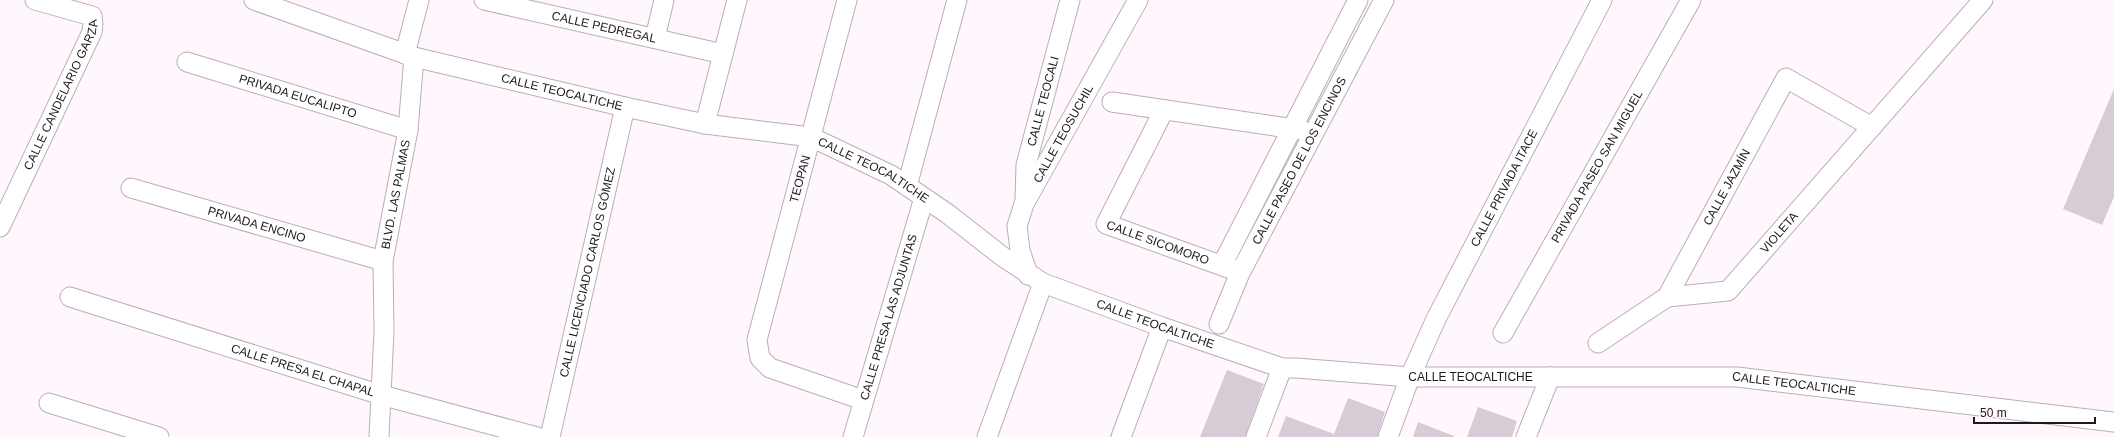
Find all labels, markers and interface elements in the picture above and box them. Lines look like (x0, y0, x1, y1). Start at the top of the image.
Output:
street label: CALLE PEDREGAL (550, 9, 658, 46)
street label: CALLE CANDELARIO GARZA (21, 19, 100, 172)
street label: CALLE TEOCALI (1024, 55, 1062, 148)
street label: PRIVADA EUCALIPTO (237, 71, 358, 121)
street label: CALLE TEOCALTICHE (500, 71, 624, 113)
street label: CALLE PASEO DE LOS ENCINOS (1249, 75, 1349, 247)
street label: CALLE TEOSUCHIL (1030, 82, 1096, 185)
street label: PRIVADA PASEO SAN MIGUEL (1548, 88, 1646, 245)
street label: CALLE PRIVADA ITACE (1468, 127, 1540, 249)
street label: CALLE TEOCALTICHE (816, 134, 932, 206)
street label: BLVD. LAS PALMAS (378, 138, 413, 250)
street label: CALLE JAZMÍN (1700, 147, 1753, 228)
street label: TEOPAN (787, 154, 813, 204)
street label: CALLE LICENCIADO CARLOS GÓMEZ (557, 166, 618, 379)
street label: PRIVADA ENCINO (206, 204, 307, 245)
street label: VIOLETA (1758, 209, 1801, 256)
street label: CALLE SICOMORO (1105, 218, 1211, 268)
street label: CALLE PRESA LAS ADJUNTAS (857, 232, 920, 402)
street label: CALLE TEOCALTICHE (1094, 296, 1216, 351)
street label: CALLE PRESA EL CHAPAL (229, 341, 376, 400)
street label: CALLE TEOCALTICHE (1408, 370, 1533, 384)
street label: CALLE TEOCALTICHE (1732, 370, 1857, 398)
scale bar (1974, 399, 2095, 425)
text: 50 m (1980, 406, 2007, 420)

